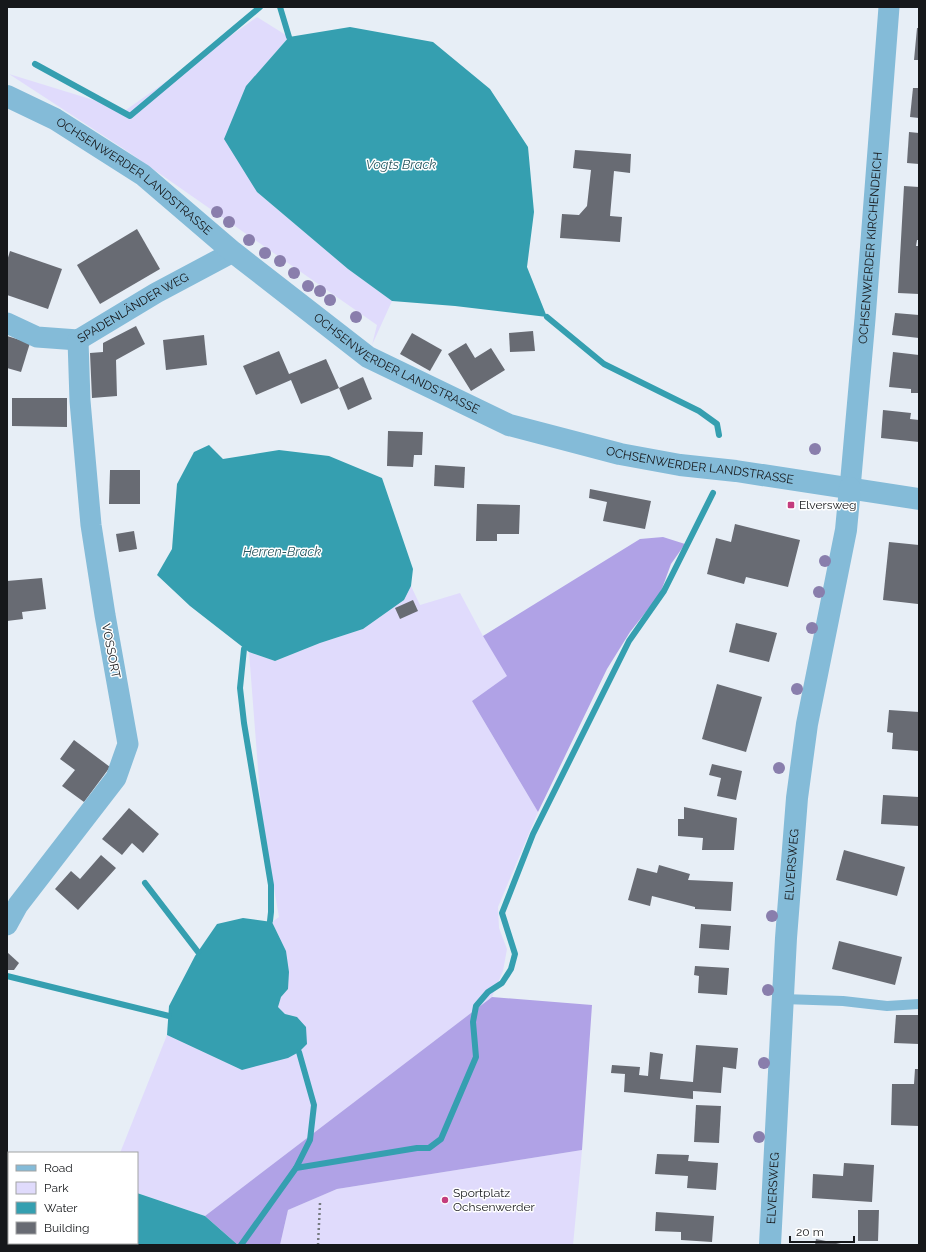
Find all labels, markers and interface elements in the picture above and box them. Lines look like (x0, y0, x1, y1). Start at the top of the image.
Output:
street label: OCHSENWERDER LANDSTRASSE (54, 115, 215, 238)
street label: OCHSENWERDER KIRCHENDEICH (856, 151, 885, 345)
water label: Vogts Brack (366, 157, 436, 172)
street label: SPADENLÄNDER WEG (75, 270, 191, 346)
street label: OCHSENWERDER LANDSTRASSE (311, 310, 482, 417)
street label: OCHSENWERDER LANDSTRASSE (605, 444, 795, 487)
place label: Elversweg (799, 498, 856, 512)
marker: Elversweg (786, 500, 796, 510)
water label: Herren-Brack (243, 544, 321, 559)
street label: VOSSORT (99, 622, 123, 680)
street label: ELVERSWEG (782, 828, 802, 901)
legend (8, 1152, 138, 1244)
street label: ELVERSWEG (764, 1152, 782, 1224)
text: Road (44, 1161, 73, 1175)
text: Park (44, 1181, 69, 1195)
place label: Sportplatz Ochsenwerder (453, 1186, 535, 1214)
marker: Sportplatz Ochsenwerder (440, 1195, 450, 1205)
text: Water (44, 1201, 78, 1215)
scale bar (790, 1218, 854, 1244)
text: Building (44, 1221, 90, 1235)
text: 20 m (796, 1225, 824, 1239)

